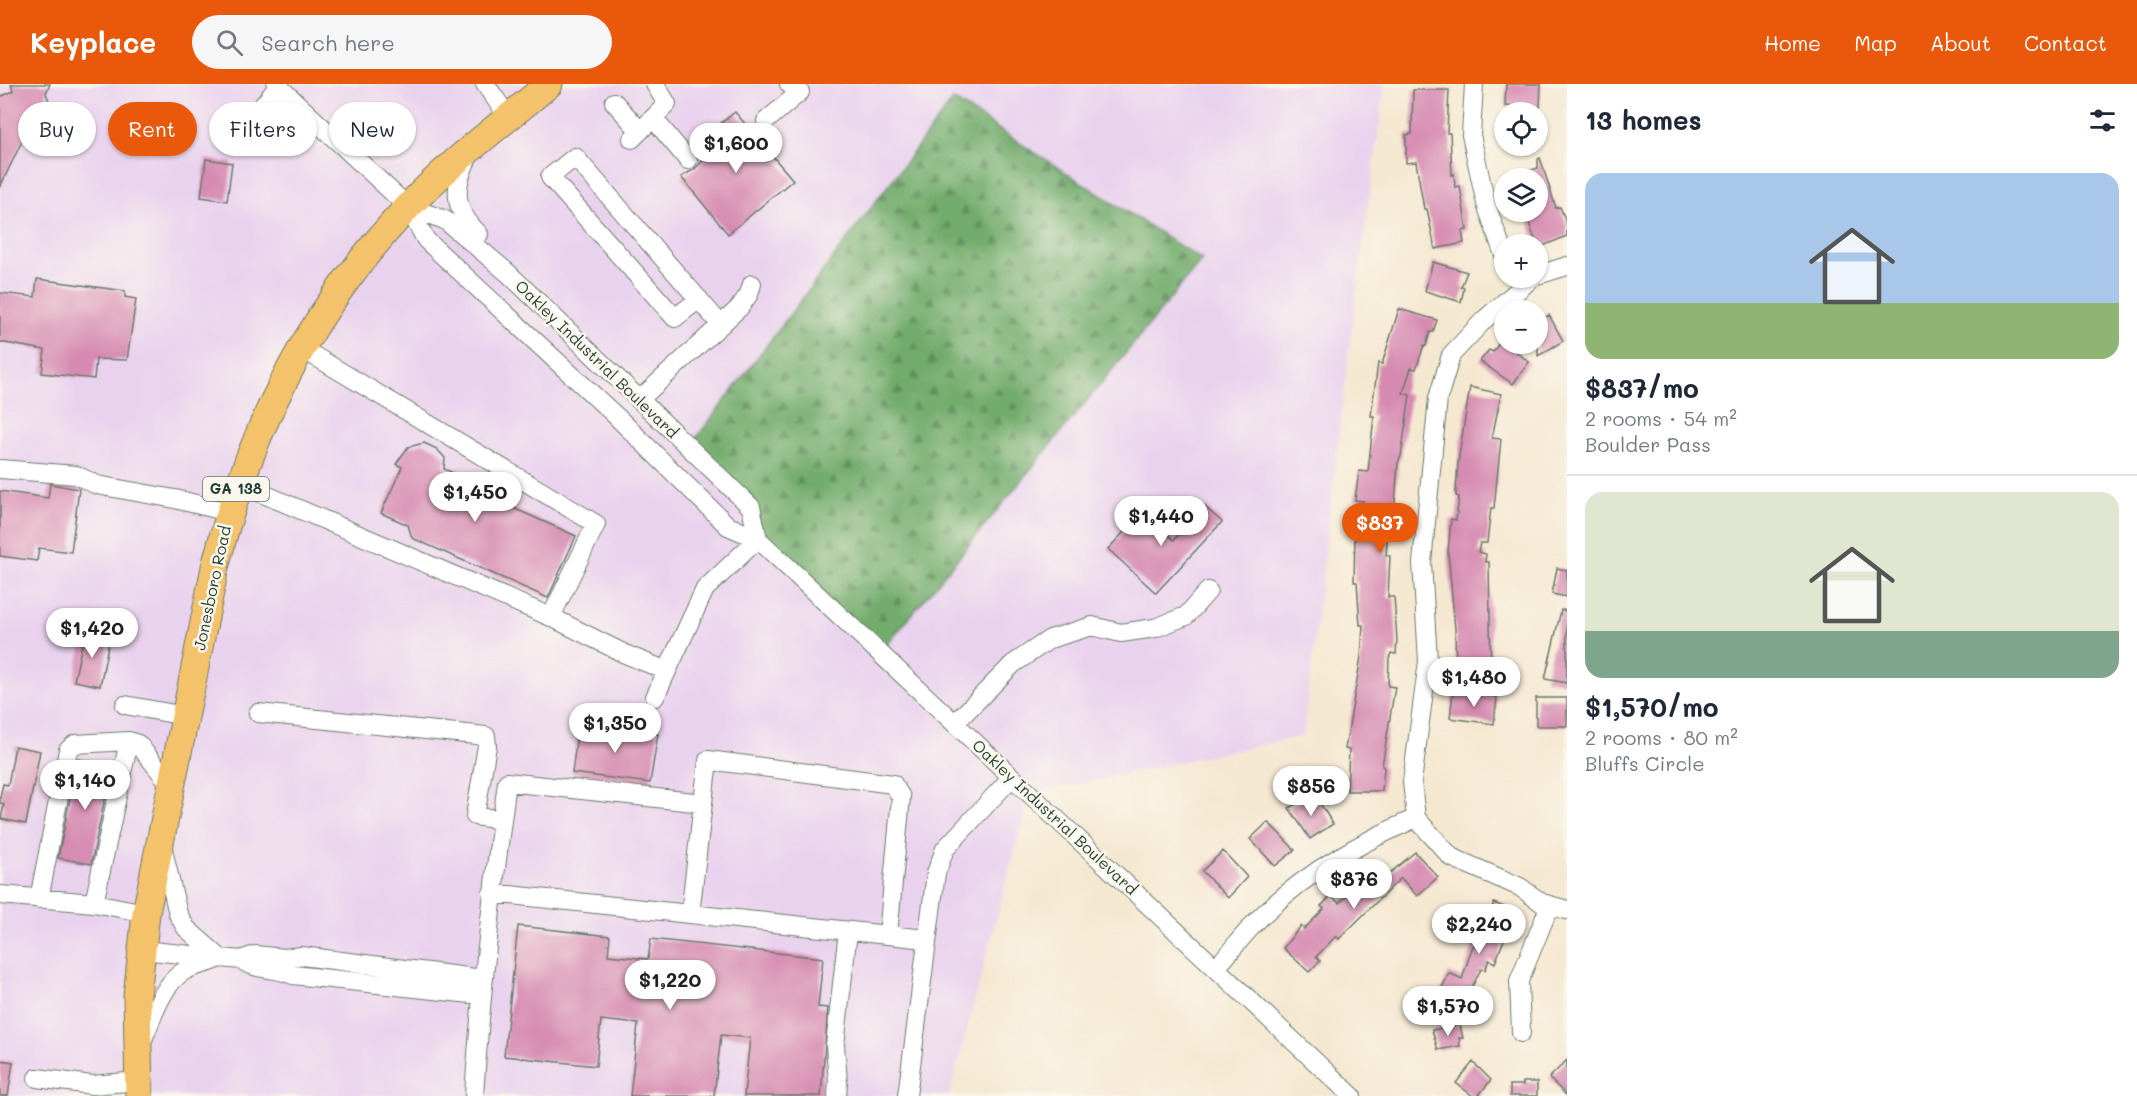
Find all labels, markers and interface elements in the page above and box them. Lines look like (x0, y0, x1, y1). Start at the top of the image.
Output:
search box (192, 15, 612, 69)
text: Keyplace (30, 24, 156, 60)
icon: search (213, 26, 246, 59)
text: Search here (261, 28, 395, 57)
text: Home (1764, 29, 1821, 56)
text: Map (1854, 29, 1897, 56)
text: About (1930, 29, 1991, 56)
text: Contact (2024, 29, 2107, 56)
chip: Buy (18, 102, 96, 156)
chip: Rent (108, 102, 197, 156)
chip: Filters (209, 102, 317, 156)
chip: New (329, 102, 416, 156)
map controls (1494, 102, 1548, 354)
button: locate (1494, 102, 1548, 156)
text: 13 homes (1585, 103, 1702, 137)
icon: filters (2086, 104, 2119, 137)
pin: $1,600 (687, 123, 785, 174)
text: $1,600 (703, 129, 769, 155)
button: layers (1494, 168, 1548, 222)
icon: home (1798, 212, 1906, 320)
button: + (1494, 234, 1548, 288)
street label: Oakley Industrial Boulevard (511, 275, 683, 442)
button: − (1494, 300, 1548, 354)
text: $837/mo (1585, 371, 1699, 405)
text: 2 rooms · 54 m² (1585, 405, 1737, 431)
text: Boulder Pass (1585, 431, 1711, 457)
pin: $1,450 (426, 472, 524, 523)
road number: GA 138 (203, 477, 269, 501)
text: $1,450 (443, 478, 507, 504)
pin: $1,440 (1112, 496, 1210, 547)
text: $1,440 (1128, 502, 1194, 528)
pin: $837 (1344, 503, 1416, 554)
text: $837 (1356, 509, 1404, 535)
street label: Jonesboro Road (188, 524, 235, 652)
icon: home (1798, 531, 1906, 639)
pin: $1,420 (43, 608, 141, 659)
text: $1,420 (60, 614, 124, 640)
pin: $1,480 (1425, 657, 1523, 708)
text: $1,480 (1441, 663, 1507, 689)
text: $1,570/mo (1585, 690, 1719, 724)
pin: $1,350 (566, 703, 664, 754)
text: $1,350 (583, 709, 647, 735)
text: 2 rooms · 80 m² (1585, 724, 1738, 750)
street label: Oakley Industrial Boulevard (968, 734, 1143, 899)
text: Bluffs Circle (1585, 750, 1705, 776)
pin: $1,140 (36, 760, 134, 811)
text: $1,140 (54, 766, 116, 792)
pin: $856 (1275, 766, 1347, 817)
text: $856 (1287, 772, 1335, 798)
pin: $876 (1318, 859, 1390, 910)
text: $876 (1330, 865, 1378, 891)
pin: $2,240 (1430, 904, 1528, 955)
text: $2,240 (1446, 910, 1512, 936)
pin: $1,220 (621, 960, 719, 1011)
text: $1,220 (639, 966, 701, 992)
pin: $1,570 (1399, 986, 1497, 1037)
text: $1,570 (1416, 992, 1480, 1018)

